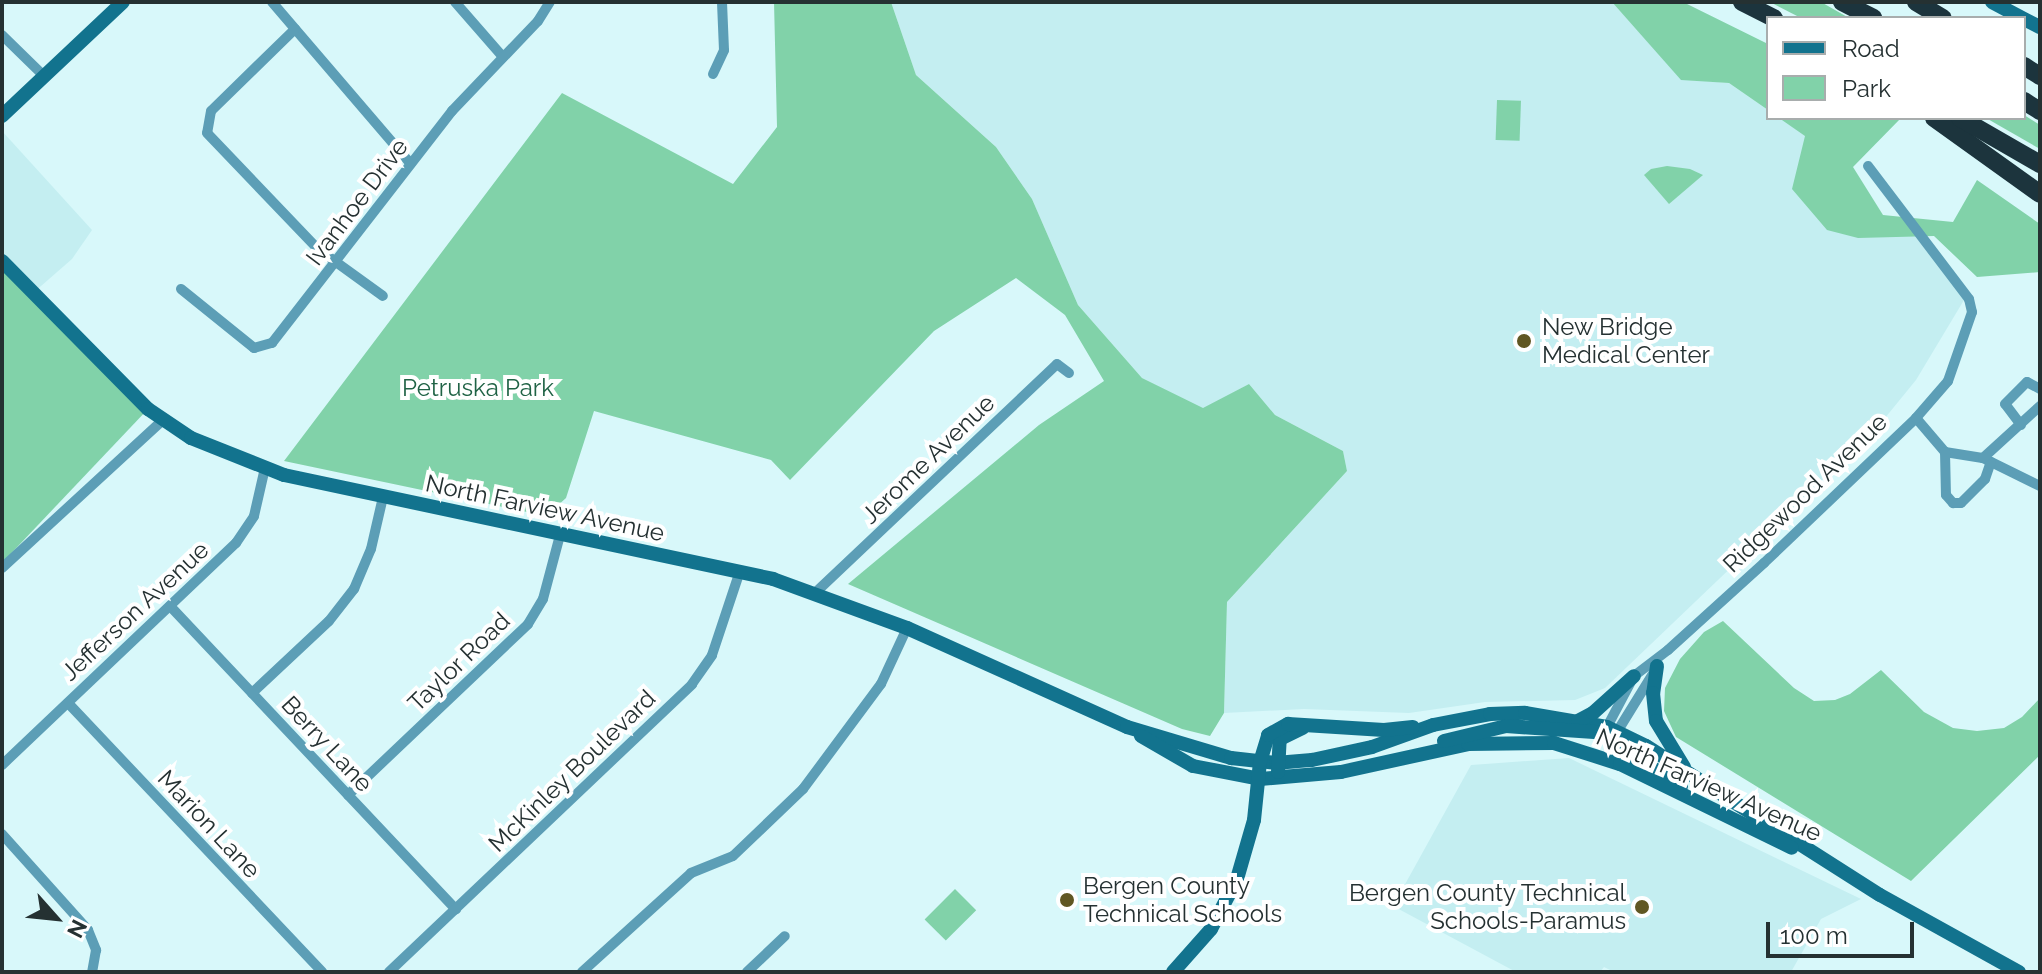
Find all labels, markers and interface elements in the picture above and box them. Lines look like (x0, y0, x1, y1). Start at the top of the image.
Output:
legend (1766, 16, 2026, 120)
text: Road (1842, 34, 1900, 63)
text: Park (1842, 74, 1891, 103)
street label: Ivanhoe Drive (300, 133, 414, 271)
place label: New Bridge Medical Center (1542, 313, 1711, 369)
marker: New Bridge Medical Center (1513, 330, 1535, 352)
park label: Petruska Park (402, 374, 554, 402)
street label: Jerome Avenue (855, 388, 1001, 530)
street label: Ridgewood Avenue (1717, 407, 1893, 579)
street label: North Farview Avenue (422, 468, 668, 548)
street label: Jefferson Avenue (55, 535, 215, 687)
street label: Taylor Road (402, 606, 516, 718)
street label: McKinley Boulevard (482, 684, 662, 858)
street label: Berry Lane (275, 690, 379, 798)
street label: North Farview Avenue (1591, 722, 1827, 848)
street label: Marion Lane (152, 764, 266, 884)
place label: Bergen County Technical Schools (1083, 872, 1283, 928)
north arrow (16, 878, 96, 958)
place label: Bergen County Technical Schools-Paramus (1348, 879, 1626, 935)
marker: Bergen County Technical Schools (1058, 891, 1076, 909)
marker: Bergen County Technical Schools-Paramus (1633, 898, 1651, 916)
scale bar (1770, 906, 1918, 956)
text: N (62, 916, 93, 942)
text: 100 m (1780, 921, 1848, 950)

